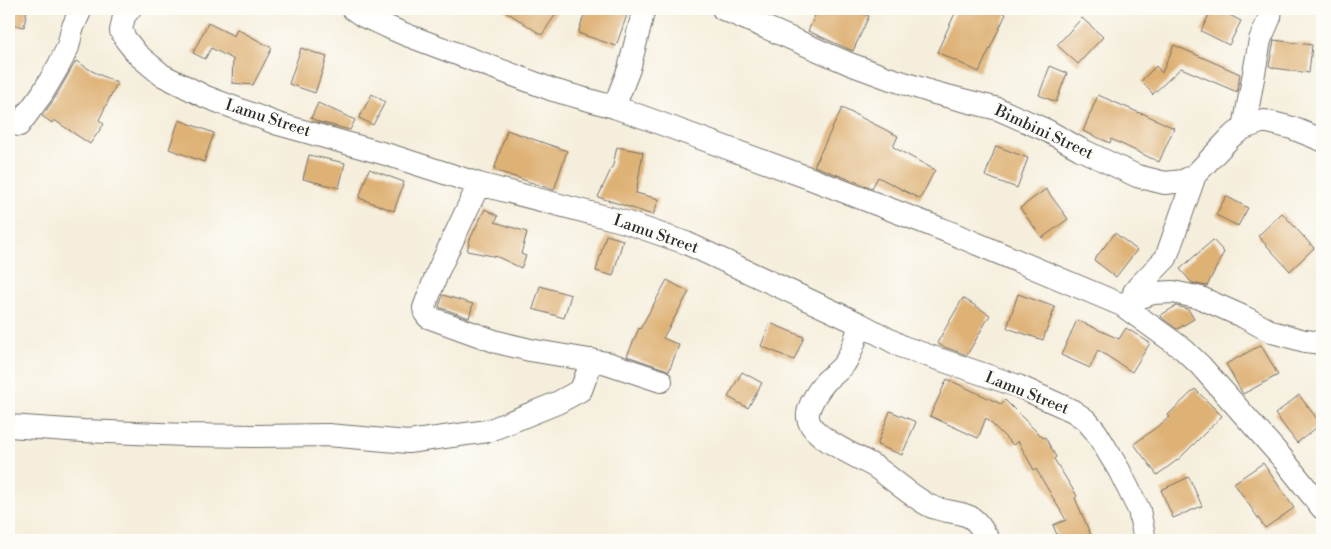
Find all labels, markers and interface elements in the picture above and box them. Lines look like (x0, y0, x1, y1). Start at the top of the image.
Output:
street label: Lamu Street (223, 95, 314, 141)
street label: Bimbini Street (991, 100, 1097, 164)
street label: Lamu Street (611, 210, 701, 258)
street label: Lamu Street (982, 367, 1072, 419)

